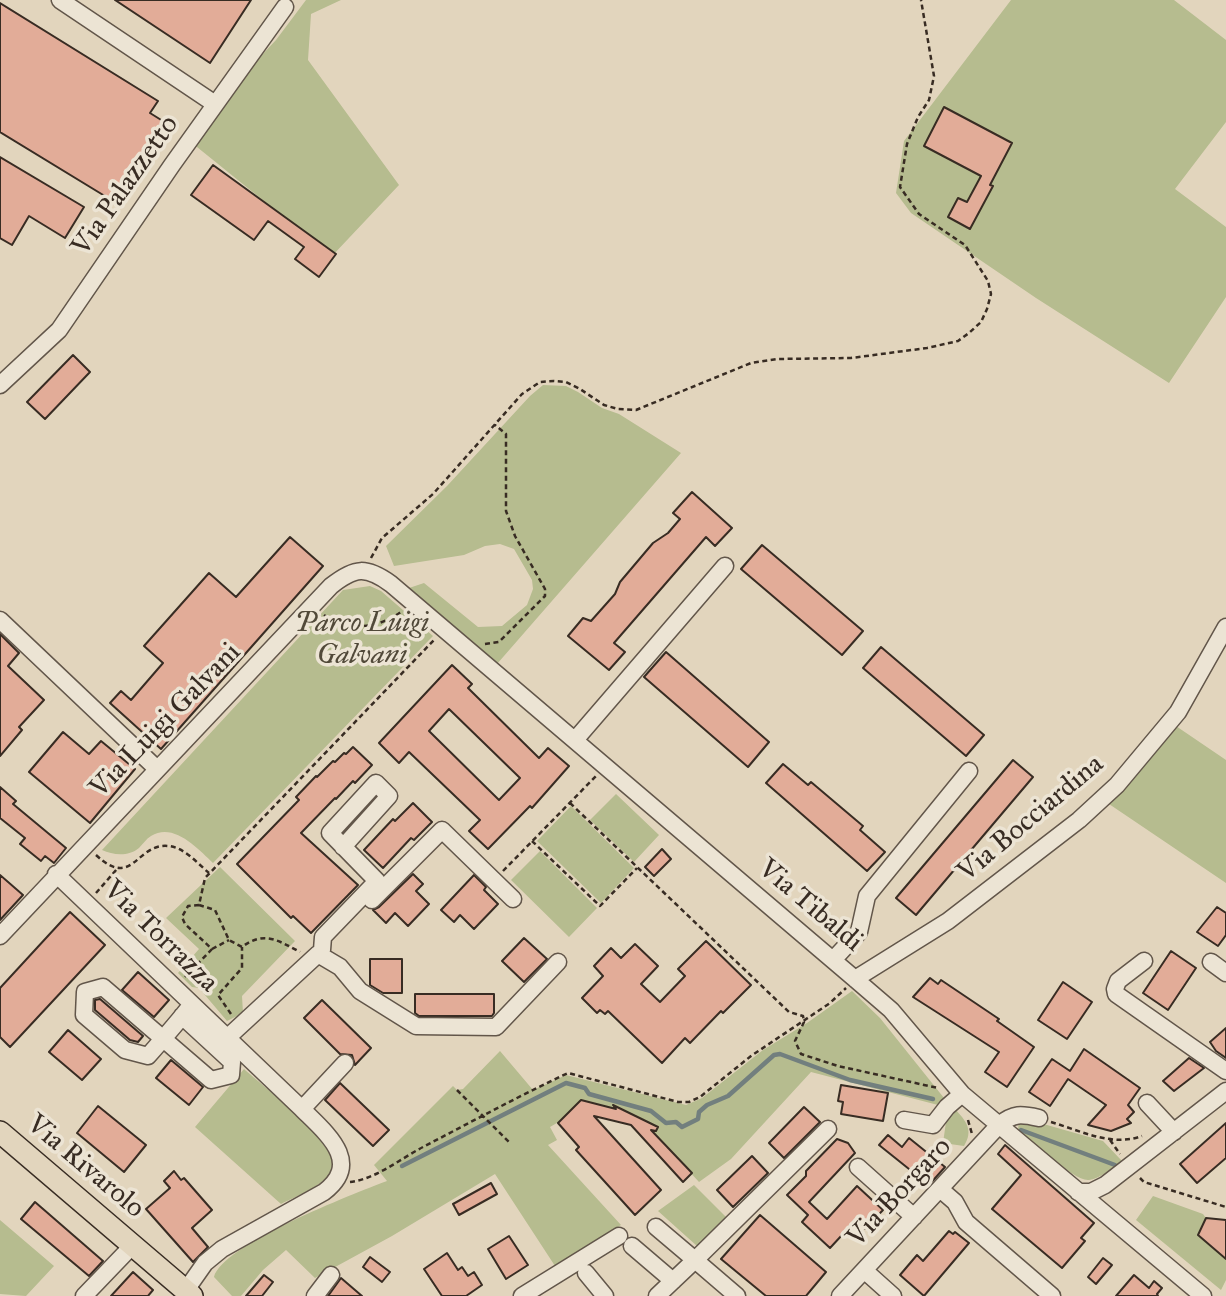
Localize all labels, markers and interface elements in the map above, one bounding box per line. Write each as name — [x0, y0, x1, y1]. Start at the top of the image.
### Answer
street label: Via Palazzetto — [65, 109, 187, 263]
park label: Parco Luigi Galvani — [295, 607, 429, 673]
street label: Via Luigi Galvani — [84, 636, 248, 806]
street label: Via Bocciardina — [951, 748, 1111, 890]
street label: Via Tibaldi — [751, 852, 869, 960]
street label: Via Torrazza — [96, 874, 224, 1000]
street label: Via Rivarolo — [19, 1108, 151, 1226]
street label: Via Borgaro — [841, 1131, 959, 1255]

